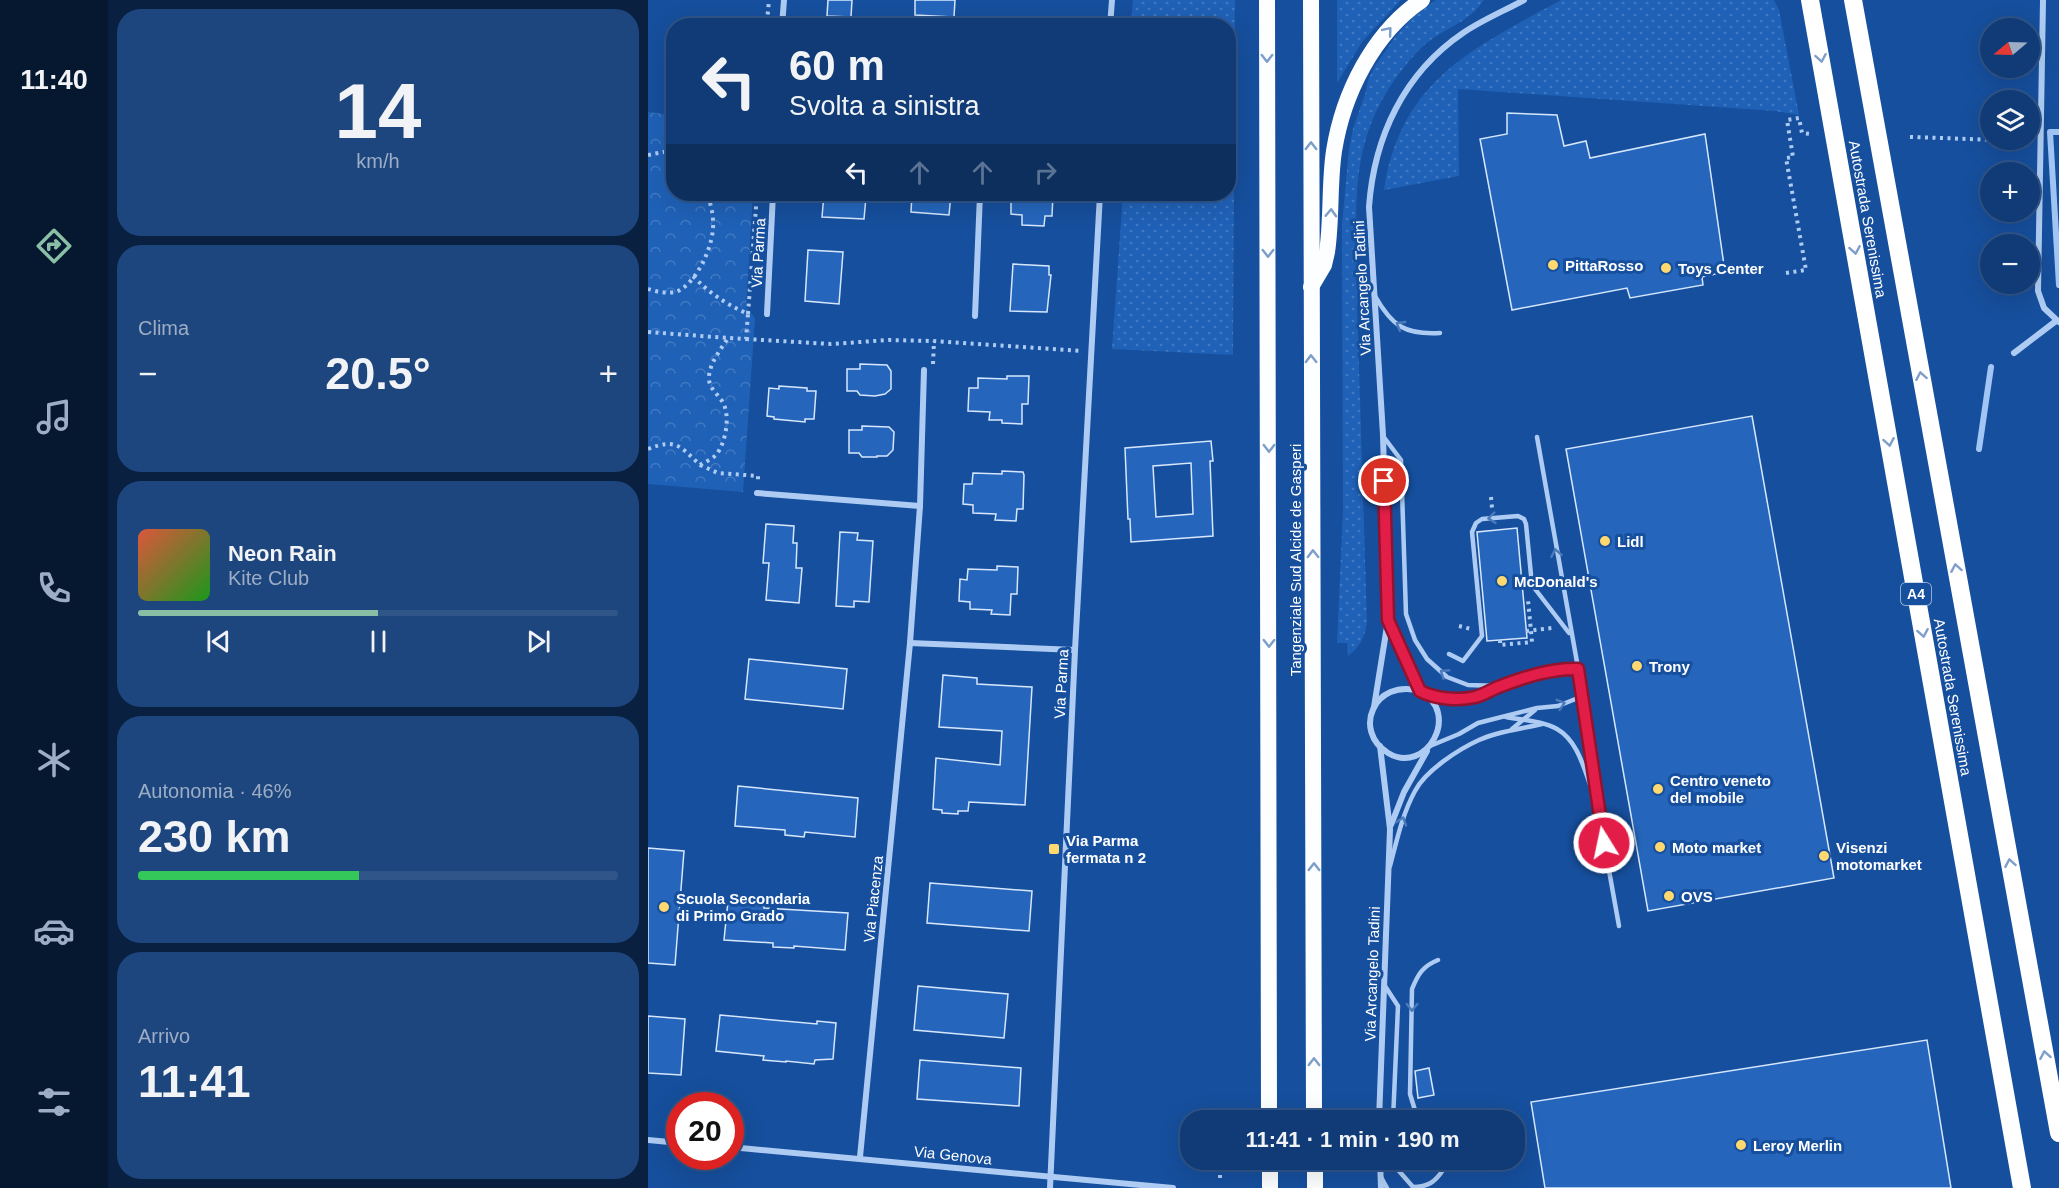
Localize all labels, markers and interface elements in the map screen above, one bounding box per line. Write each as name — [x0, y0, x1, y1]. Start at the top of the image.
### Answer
north arrow — [1980, 18, 2040, 78]
map controls — [1980, 18, 2040, 294]
one-way arrow — [1381, 27, 1392, 38]
icon: left — [690, 42, 768, 120]
text: 60 m — [789, 42, 885, 89]
one-way arrow — [1814, 53, 1826, 62]
one-way arrow — [1261, 54, 1273, 63]
text: 11:40 — [20, 65, 88, 95]
text: 14 — [335, 67, 421, 155]
button: layers — [1980, 90, 2040, 150]
text: Svolta a sinistra — [789, 91, 980, 121]
street label: Autostrada Serenissima — [1846, 139, 1890, 300]
one-way arrow — [1305, 141, 1317, 150]
text: km/h — [356, 150, 400, 172]
icon: left — [840, 156, 873, 189]
icon: ahead — [903, 156, 936, 189]
icon: ahead — [966, 156, 999, 189]
icon: right — [1029, 156, 1062, 189]
button: + — [1980, 162, 2040, 222]
one-way arrow — [1324, 209, 1337, 218]
street label: Via Parma — [748, 217, 768, 288]
street label: Via Arcangelo Tadini — [1350, 220, 1374, 356]
icon: directions — [33, 225, 75, 267]
button: − — [1980, 234, 2040, 294]
one-way arrow — [1848, 244, 1861, 254]
one-way arrow — [1262, 249, 1274, 258]
place label: PittaRosso — [1565, 257, 1643, 274]
marker: PittaRosso — [1546, 258, 1560, 272]
place label: Toys Center — [1678, 260, 1764, 277]
marker: Toys Center — [1659, 261, 1673, 275]
text: Clima — [138, 317, 189, 339]
one-way arrow — [1396, 320, 1406, 332]
text: 20.5° — [325, 348, 431, 399]
one-way arrow — [1305, 354, 1317, 363]
text: − — [138, 355, 157, 392]
text: + — [599, 355, 618, 392]
one-way arrow — [1915, 371, 1928, 381]
icon: music — [33, 396, 75, 438]
one-way arrow — [1882, 436, 1895, 446]
one-way arrow — [1263, 444, 1275, 453]
street label: Tangenziale Sud Alcide de Gasperi — [1287, 444, 1304, 676]
pin — [1358, 455, 1409, 506]
icon: arrive — [1367, 464, 1400, 497]
one-way arrow — [1487, 511, 1496, 524]
place label: Lidl — [1617, 533, 1644, 550]
marker: Lidl — [1598, 534, 1612, 548]
text: Neon Rain — [228, 541, 337, 566]
one-way arrow — [1307, 549, 1319, 558]
one-way arrow — [1551, 549, 1563, 558]
one-way arrow — [1950, 563, 1963, 573]
icon: phone — [33, 567, 75, 609]
text: Kite Club — [228, 567, 309, 589]
place label: McDonald's — [1514, 573, 1598, 590]
marker: McDonald's — [1495, 574, 1509, 588]
road number: A4 — [1901, 583, 1931, 605]
street label: Autostrada Serenissima — [1931, 617, 1975, 778]
icon: previous — [202, 625, 235, 658]
icon: pause — [362, 625, 395, 658]
icon: next — [522, 625, 555, 658]
one-way arrow — [1917, 629, 1929, 638]
one-way arrow — [1263, 639, 1275, 648]
street label: Via Parma — [1051, 648, 1071, 719]
place label: Trony — [1649, 658, 1690, 675]
marker: Trony — [1630, 659, 1644, 673]
one-way arrow — [1440, 669, 1451, 680]
one-way arrow — [1555, 699, 1566, 711]
icon: climate — [33, 739, 75, 781]
place label: Centro veneto del mobile — [1670, 772, 1771, 806]
text: Autonomia · 46% — [138, 780, 291, 802]
marker: Centro veneto del mobile — [1651, 782, 1665, 796]
text: 230 km — [138, 811, 291, 862]
position arrow — [1572, 811, 1636, 875]
one-way arrow — [1395, 816, 1408, 827]
place label: Via Parma fermata n 2 — [1066, 832, 1146, 866]
place label: Moto market — [1672, 839, 1761, 856]
place label: Visenzi motomarket — [1836, 839, 1922, 873]
marker: Moto market — [1653, 840, 1667, 854]
marker: Via Parma fermata n 2 — [1047, 842, 1061, 856]
marker: Visenzi motomarket — [1817, 849, 1831, 863]
street label: Via Piacenza — [860, 854, 886, 943]
one-way arrow — [2004, 858, 2017, 868]
one-way arrow — [1308, 863, 1320, 872]
place label: OVS — [1681, 888, 1713, 905]
marker: OVS — [1662, 889, 1676, 903]
place label: Scuola Secondaria di Primo Grado — [676, 890, 811, 924]
marker: Scuola Secondaria di Primo Grado — [657, 900, 671, 914]
street label: Via Arcangelo Tadini — [1361, 906, 1383, 1042]
icon: car — [33, 910, 75, 952]
one-way arrow — [1405, 1002, 1418, 1011]
text: Arrivo — [138, 1025, 190, 1047]
one-way arrow — [2039, 1050, 2052, 1060]
text: 11:41 — [138, 1056, 251, 1107]
one-way arrow — [1308, 1058, 1320, 1067]
icon: filters — [33, 1081, 75, 1123]
speed limit sign: 20 — [666, 1092, 744, 1170]
text: 11:41 · 1 min · 190 m — [1246, 1127, 1460, 1152]
place label: Leroy Merlin — [1753, 1137, 1842, 1154]
marker: Leroy Merlin — [1734, 1138, 1748, 1152]
street label: Via Genova — [913, 1142, 993, 1168]

